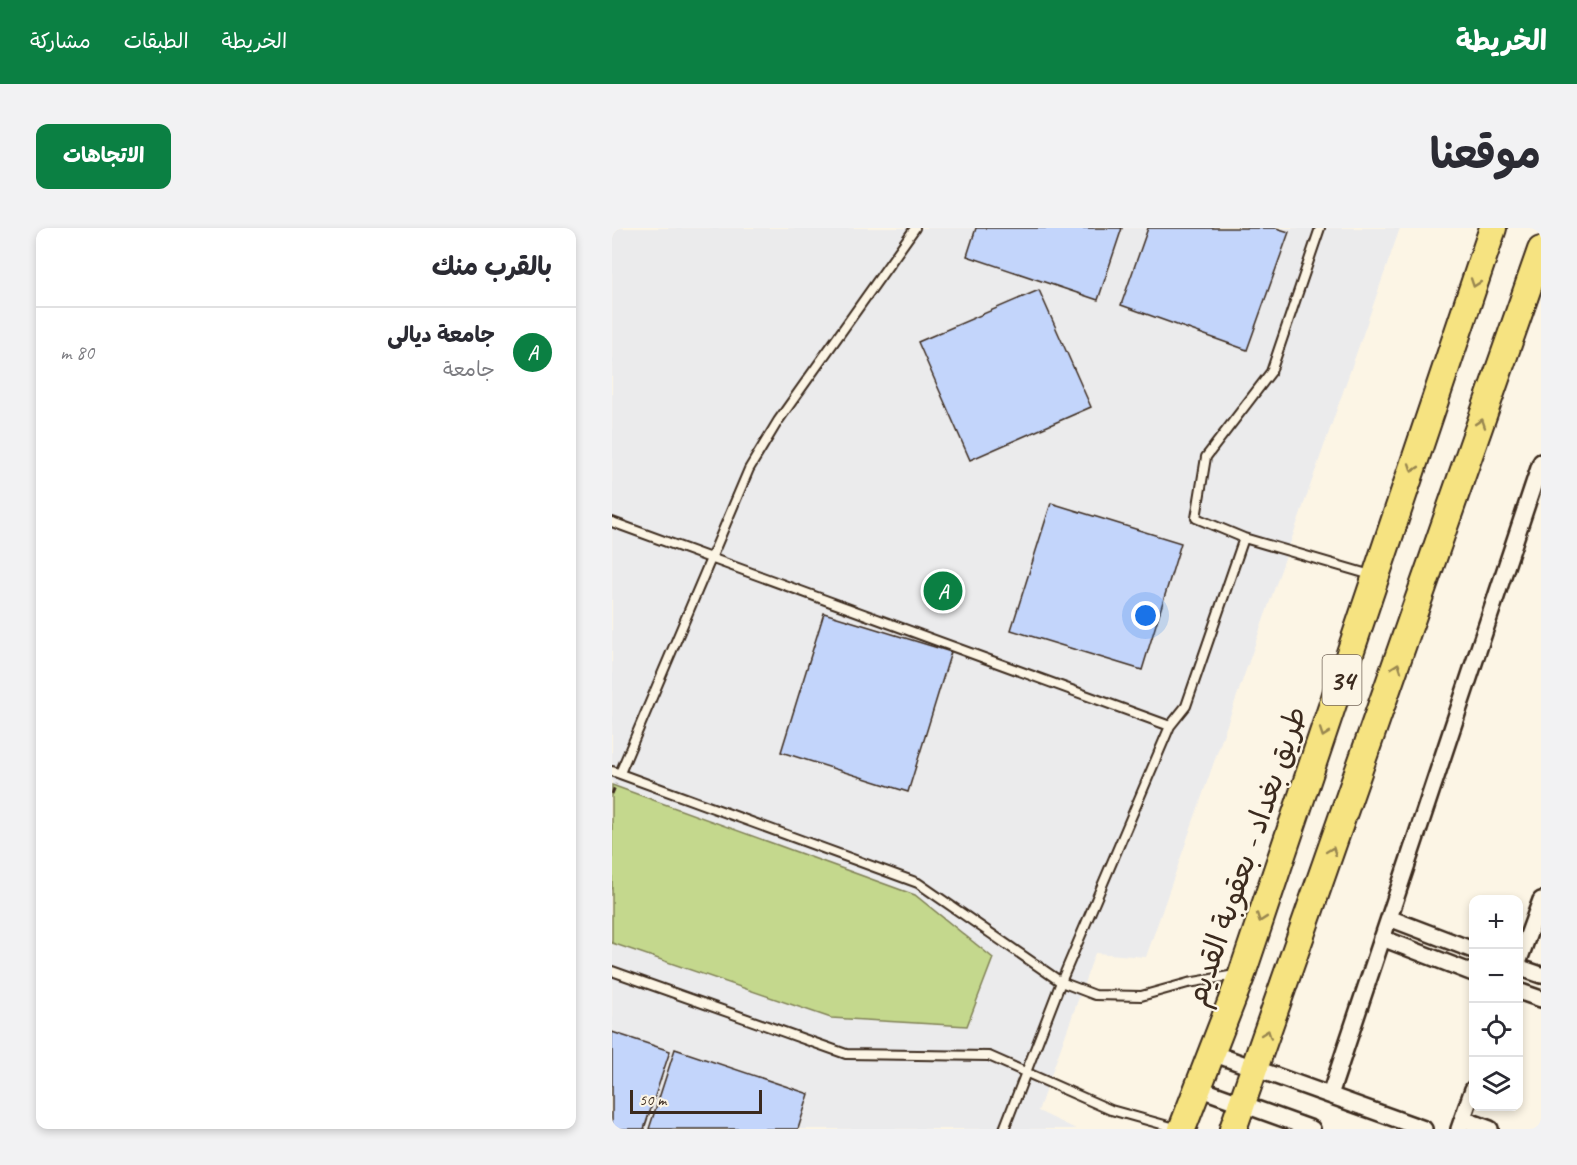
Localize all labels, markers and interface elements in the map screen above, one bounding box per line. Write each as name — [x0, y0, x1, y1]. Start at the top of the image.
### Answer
text: الخريطة — [1456, 23, 1547, 58]
text: مشاركة — [30, 28, 91, 54]
text: الطبقات — [124, 28, 189, 54]
text: الخريطة — [222, 28, 287, 54]
button: الاتجاهات — [36, 124, 171, 189]
text: موقعنا — [1430, 128, 1541, 181]
text: بالقرب منك — [432, 250, 552, 283]
one-way arrow — [1469, 278, 1482, 288]
text: جامعة ديالى — [387, 321, 495, 349]
text: 80 m — [60, 340, 94, 365]
text: A — [527, 340, 538, 365]
text: جامعة — [443, 357, 495, 382]
one-way arrow — [1474, 418, 1487, 429]
one-way arrow — [1407, 462, 1420, 473]
pin: A — [924, 568, 962, 614]
your location — [1131, 601, 1160, 630]
road number: 34 — [1322, 655, 1362, 705]
one-way arrow — [1389, 662, 1402, 673]
street label: طريق بغداد - بعقوبة القديم — [1177, 701, 1319, 1012]
one-way arrow — [1319, 727, 1332, 738]
one-way arrow — [1324, 846, 1337, 856]
map controls — [1469, 895, 1523, 1111]
button: + — [1469, 895, 1523, 949]
one-way arrow — [1256, 912, 1269, 923]
button: − — [1469, 949, 1523, 1003]
button: locate — [1469, 1003, 1523, 1057]
one-way arrow — [1259, 1029, 1272, 1040]
button: layers — [1469, 1057, 1523, 1111]
scale bar — [630, 1087, 762, 1114]
text: 50 m — [639, 1090, 666, 1110]

